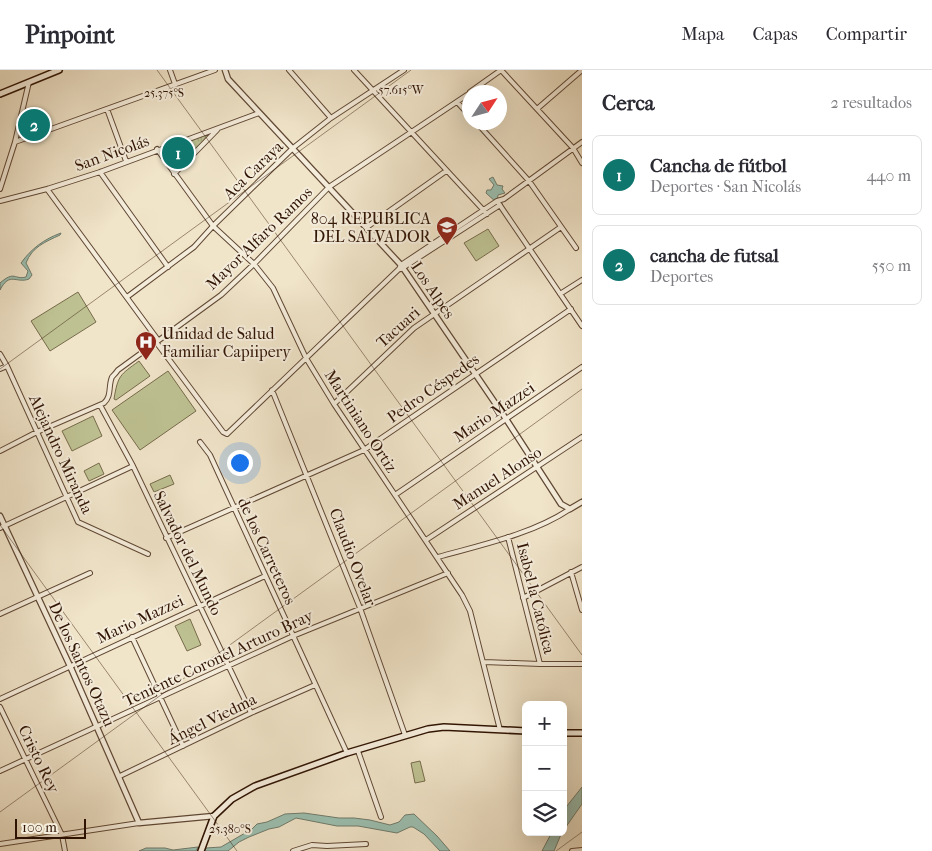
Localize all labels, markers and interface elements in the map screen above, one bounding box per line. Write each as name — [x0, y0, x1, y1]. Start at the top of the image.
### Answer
text: Pinpoint — [25, 21, 115, 49]
text: Mapa — [682, 24, 724, 45]
text: Capas — [752, 24, 798, 45]
text: Compartir — [826, 24, 907, 45]
text: 57.615°W — [378, 83, 425, 97]
north arrow — [462, 85, 507, 130]
text: 25.375°S — [144, 86, 184, 100]
text: Cerca — [602, 91, 654, 115]
text: 2 resultados — [831, 93, 912, 112]
pin: 2 — [18, 106, 50, 144]
street label: San Nicolás — [72, 131, 152, 175]
pin: 1 — [162, 134, 194, 172]
street label: Aca Caraya — [218, 136, 287, 204]
text: Cancha de fútbol — [650, 155, 787, 177]
text: 1 — [616, 166, 622, 185]
text: 440 m — [866, 166, 911, 185]
text: Deportes · San Nicolás — [650, 177, 801, 196]
street label: Mayor Alfaro Ramos — [202, 182, 316, 294]
place label: 804 REPUBLICA DEL SALVADOR — [311, 209, 432, 246]
school or university icon: 804 REPUBLICA DEL SALVADOR — [435, 215, 459, 246]
text: cancha de futsal — [650, 245, 779, 267]
text: 2 — [615, 256, 623, 275]
text: 550 m — [872, 256, 911, 275]
street label: Los Alpes — [407, 258, 459, 322]
text: Deportes — [650, 267, 713, 286]
street label: Tacuari — [372, 302, 424, 351]
place label: Unidad de Salud Familiar Capiipery — [162, 324, 291, 361]
hospital icon: Unidad de Salud Familiar Capiipery — [134, 330, 158, 361]
street label: Pedro Céspedes — [383, 349, 483, 427]
street label: Martiniano Ortiz — [321, 366, 401, 476]
street label: Mario Mazzei — [450, 378, 538, 446]
street label: Alejandro Miranda — [25, 391, 97, 517]
street label: Manuel Alonso — [449, 442, 545, 514]
your location — [227, 450, 253, 476]
street label: Salvador del Mundo — [150, 488, 226, 618]
street label: de los Carreteros — [234, 495, 300, 608]
street label: Claudio Ovelar — [326, 505, 380, 609]
street label: Isabel la Católica — [513, 540, 559, 656]
street label: Mario Mazzei — [93, 590, 187, 647]
street label: De los Santos Otazu — [45, 599, 119, 729]
street label: Teniente Coronel Arturo Bray — [120, 605, 316, 710]
street label: Ángel Viedma — [163, 688, 260, 749]
map controls — [522, 701, 567, 836]
button: + — [522, 701, 567, 746]
street label: Cristo Rey — [14, 722, 64, 796]
button: − — [522, 746, 567, 791]
button: layers — [522, 791, 567, 836]
scale bar — [15, 816, 86, 839]
text: 100 m — [22, 819, 57, 836]
text: 25.380°S — [209, 822, 251, 836]

